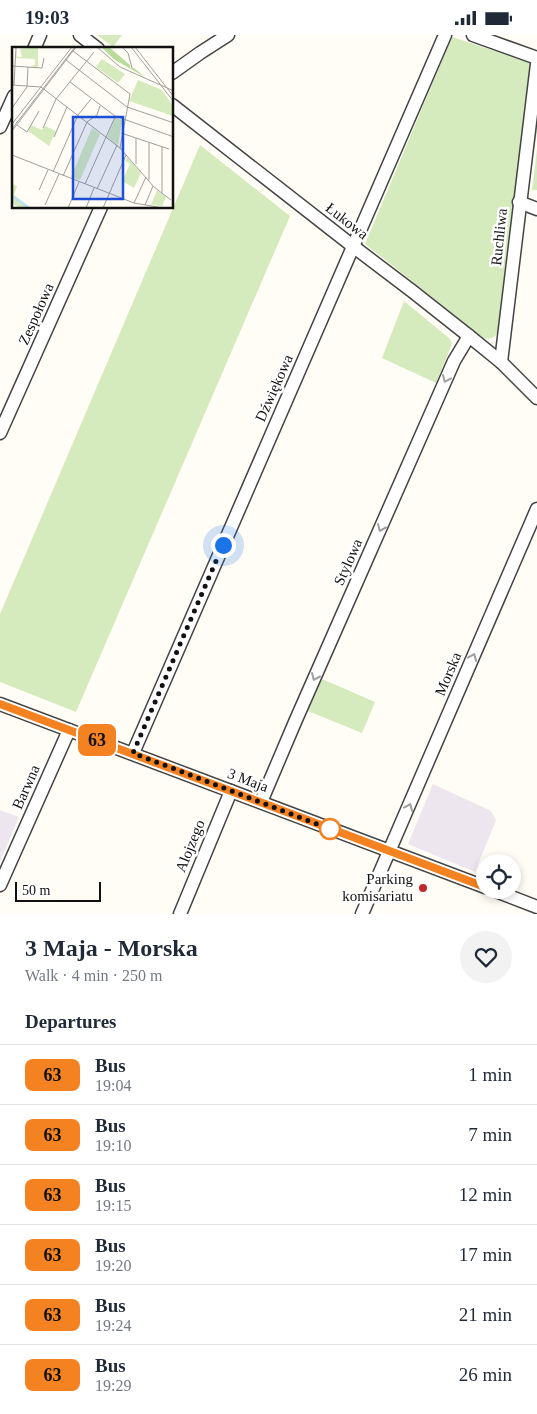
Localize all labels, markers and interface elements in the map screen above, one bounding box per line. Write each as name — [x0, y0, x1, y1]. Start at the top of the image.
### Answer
text: 19:03 — [25, 7, 69, 28]
inset map — [12, 47, 174, 209]
street label: Łukowa — [323, 200, 372, 243]
street label: Ruchliwa — [488, 207, 510, 266]
street label: Zespołowa — [15, 280, 57, 347]
street label: Dźwiękowa — [252, 352, 296, 424]
one-way arrow — [441, 374, 452, 383]
one-way arrow — [376, 523, 387, 532]
your location — [211, 533, 236, 558]
street label: Stylowa — [331, 536, 365, 588]
street label: Morska — [432, 649, 464, 698]
one-way arrow — [467, 653, 478, 662]
one-way arrow — [311, 672, 322, 681]
line badge: 63 — [74, 724, 120, 756]
text: 63 — [88, 730, 106, 750]
street label: Barwna — [9, 762, 43, 812]
street label: 3 Maja — [225, 765, 271, 795]
one-way arrow — [403, 803, 414, 812]
street label: Alojzego — [172, 818, 208, 874]
unlabelled marker — [319, 818, 341, 840]
map controls — [476, 854, 521, 899]
button: locate — [476, 854, 521, 899]
place label: Parking komisariatu — [342, 871, 413, 904]
scale bar — [15, 879, 101, 902]
marker: Parking komisariatu — [417, 882, 429, 894]
text: 50 m — [22, 883, 50, 898]
button: heart — [460, 931, 512, 983]
text: 3 Maja - Morska — [25, 935, 198, 961]
text: Walk · 4 min · 250 m — [25, 967, 162, 984]
text: Departures — [25, 1011, 116, 1032]
text: Bus — [95, 1055, 126, 1076]
text: 1 min — [468, 1064, 512, 1085]
text: 63 — [44, 1065, 62, 1085]
text: 19:04 — [95, 1077, 131, 1094]
text: Bus — [95, 1115, 126, 1136]
text: 7 min — [468, 1124, 512, 1145]
text: 63 — [44, 1125, 62, 1145]
text: 19:10 — [95, 1137, 131, 1154]
text: Bus — [95, 1175, 126, 1196]
text: 12 min — [459, 1184, 512, 1205]
text: 63 — [44, 1185, 62, 1205]
text: 19:15 — [95, 1197, 131, 1214]
text: Bus — [95, 1235, 126, 1256]
text: 17 min — [459, 1244, 512, 1265]
text: 63 — [44, 1245, 62, 1265]
text: 19:20 — [95, 1257, 131, 1274]
text: Bus — [95, 1295, 126, 1316]
text: 21 min — [459, 1304, 512, 1325]
text: 63 — [44, 1305, 62, 1325]
text: 19:24 — [95, 1317, 131, 1334]
text: Bus — [95, 1355, 126, 1376]
text: 26 min — [459, 1364, 512, 1385]
text: 63 — [44, 1365, 62, 1385]
text: 19:29 — [95, 1377, 131, 1394]

